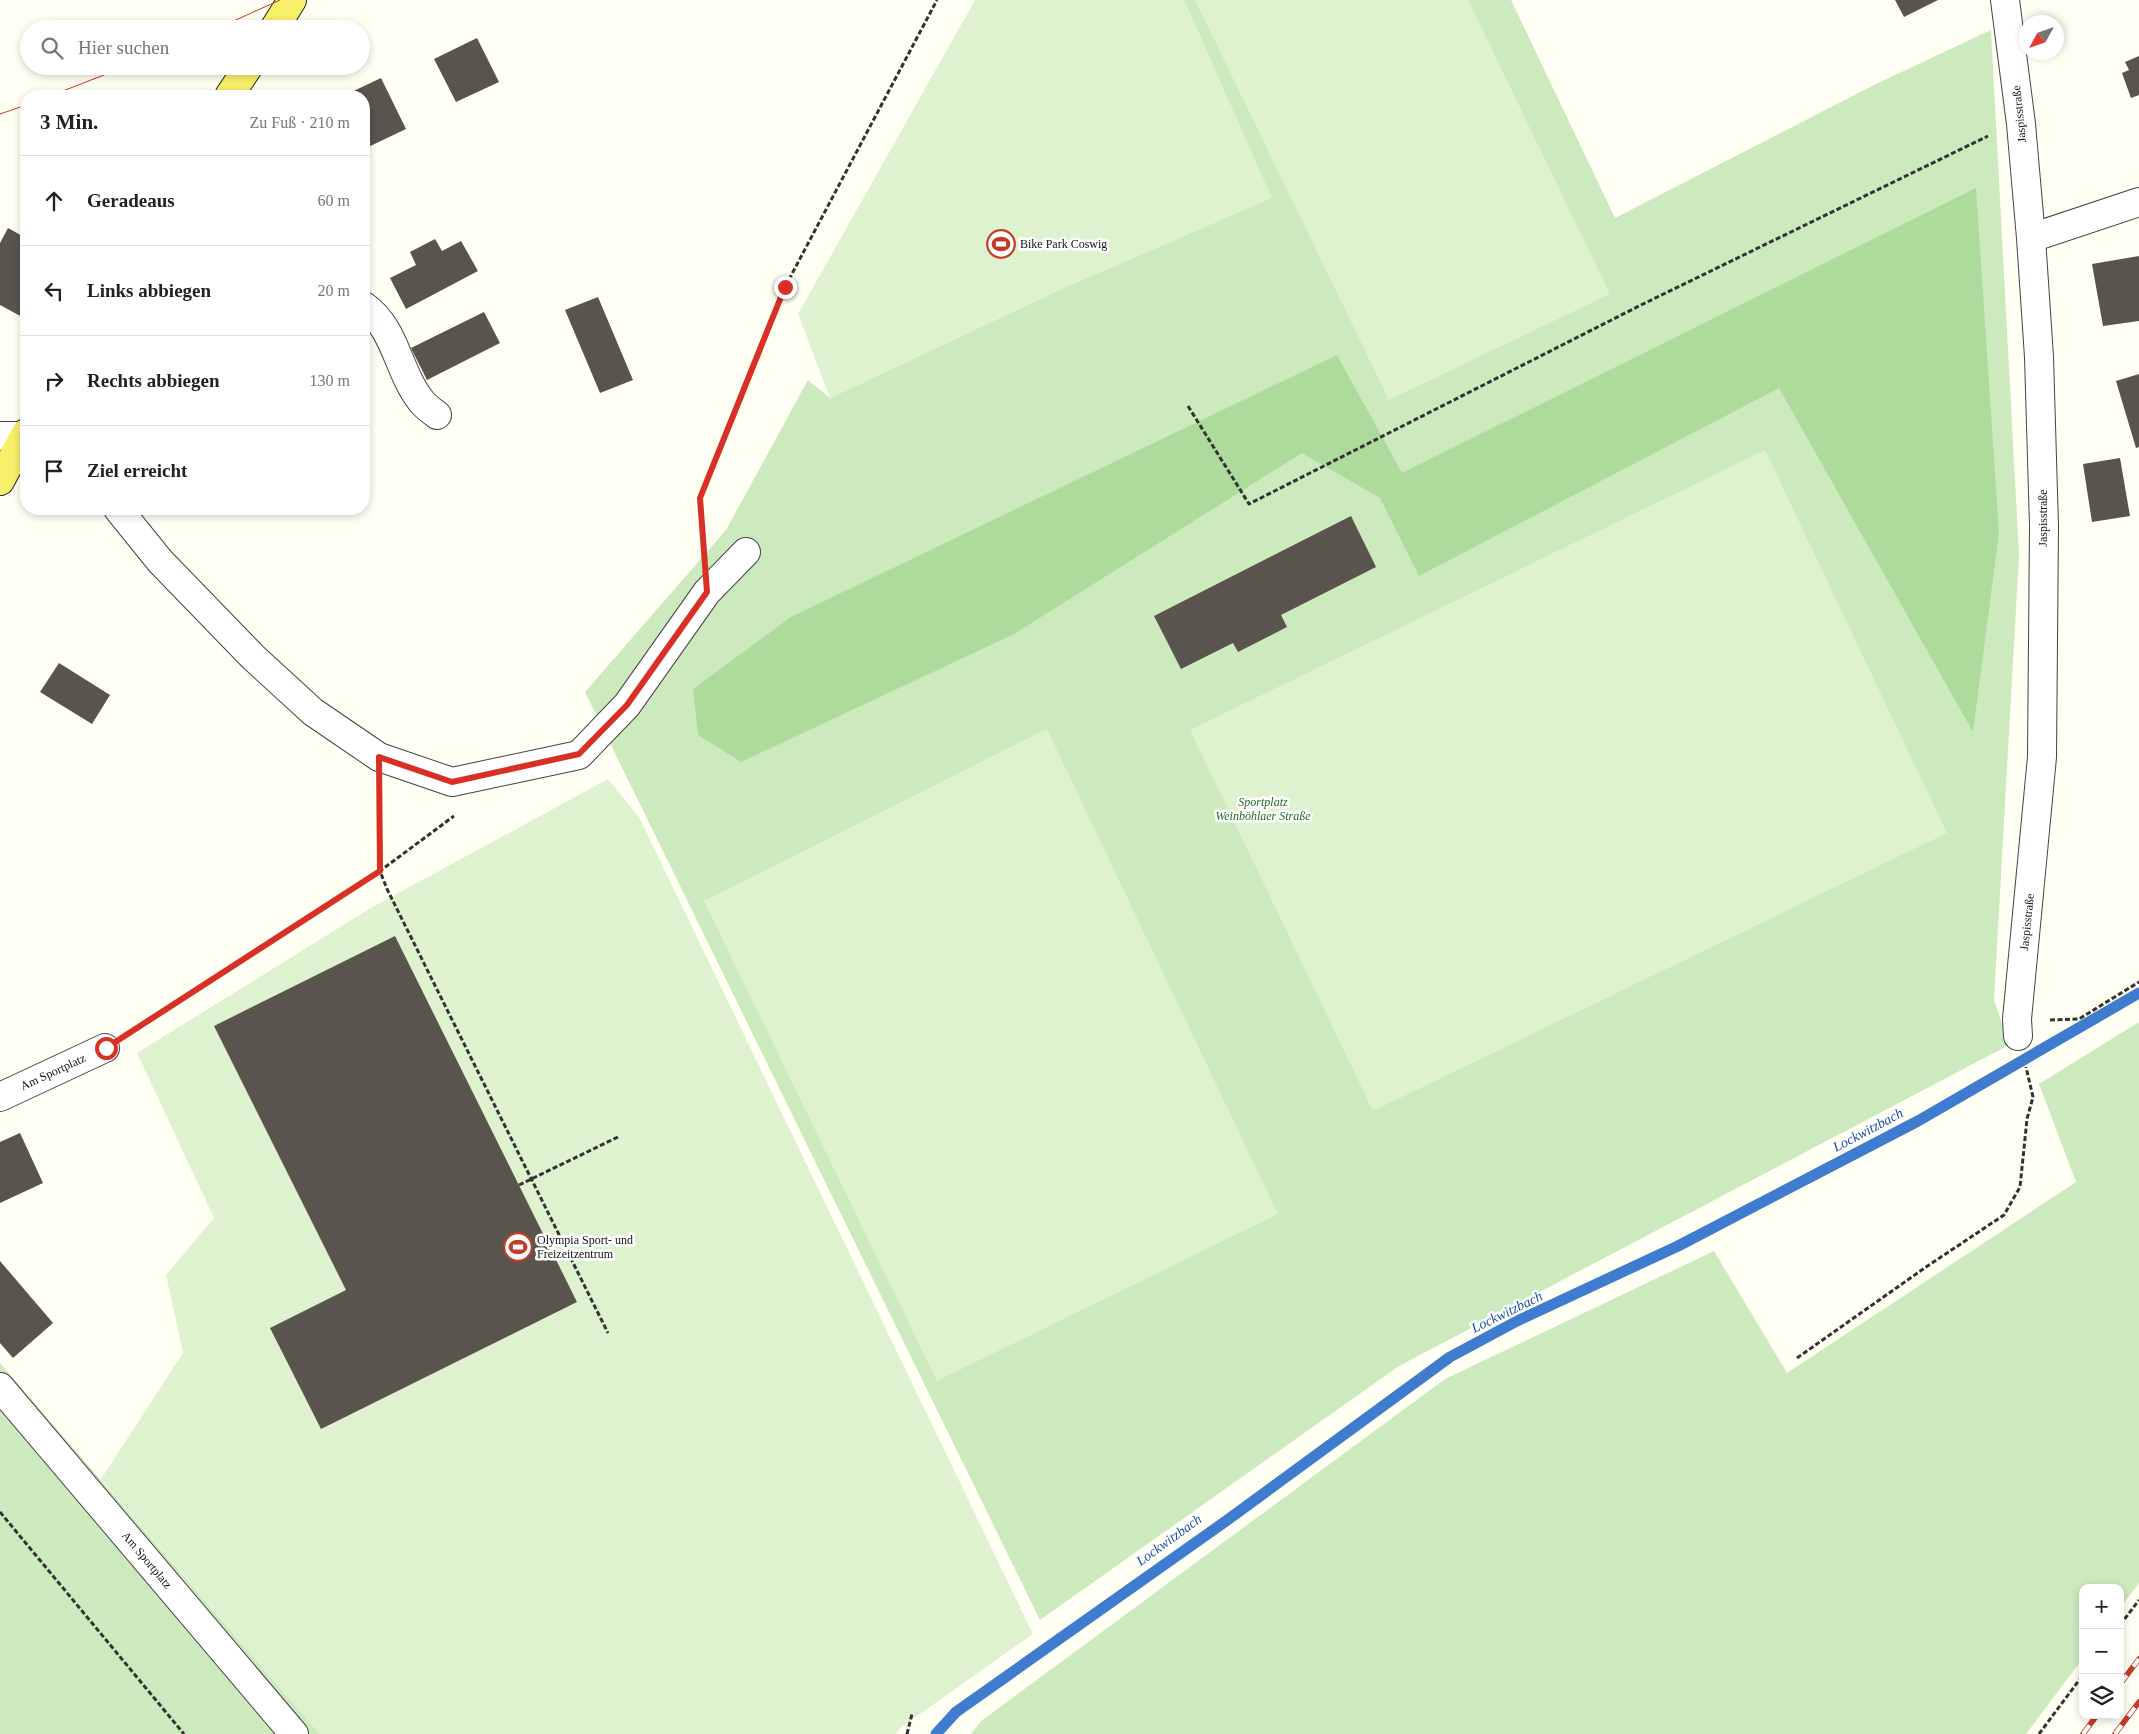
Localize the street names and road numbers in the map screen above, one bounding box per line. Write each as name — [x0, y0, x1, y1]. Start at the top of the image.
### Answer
street label: Jaspisstraße — [2009, 85, 2029, 143]
street label: Jaspisstraße — [2036, 489, 2050, 547]
street label: Jaspisstraße — [2017, 893, 2037, 951]
street label: Am Sportplatz — [18, 1051, 88, 1093]
street label: Am Sportplatz — [119, 1529, 175, 1591]

